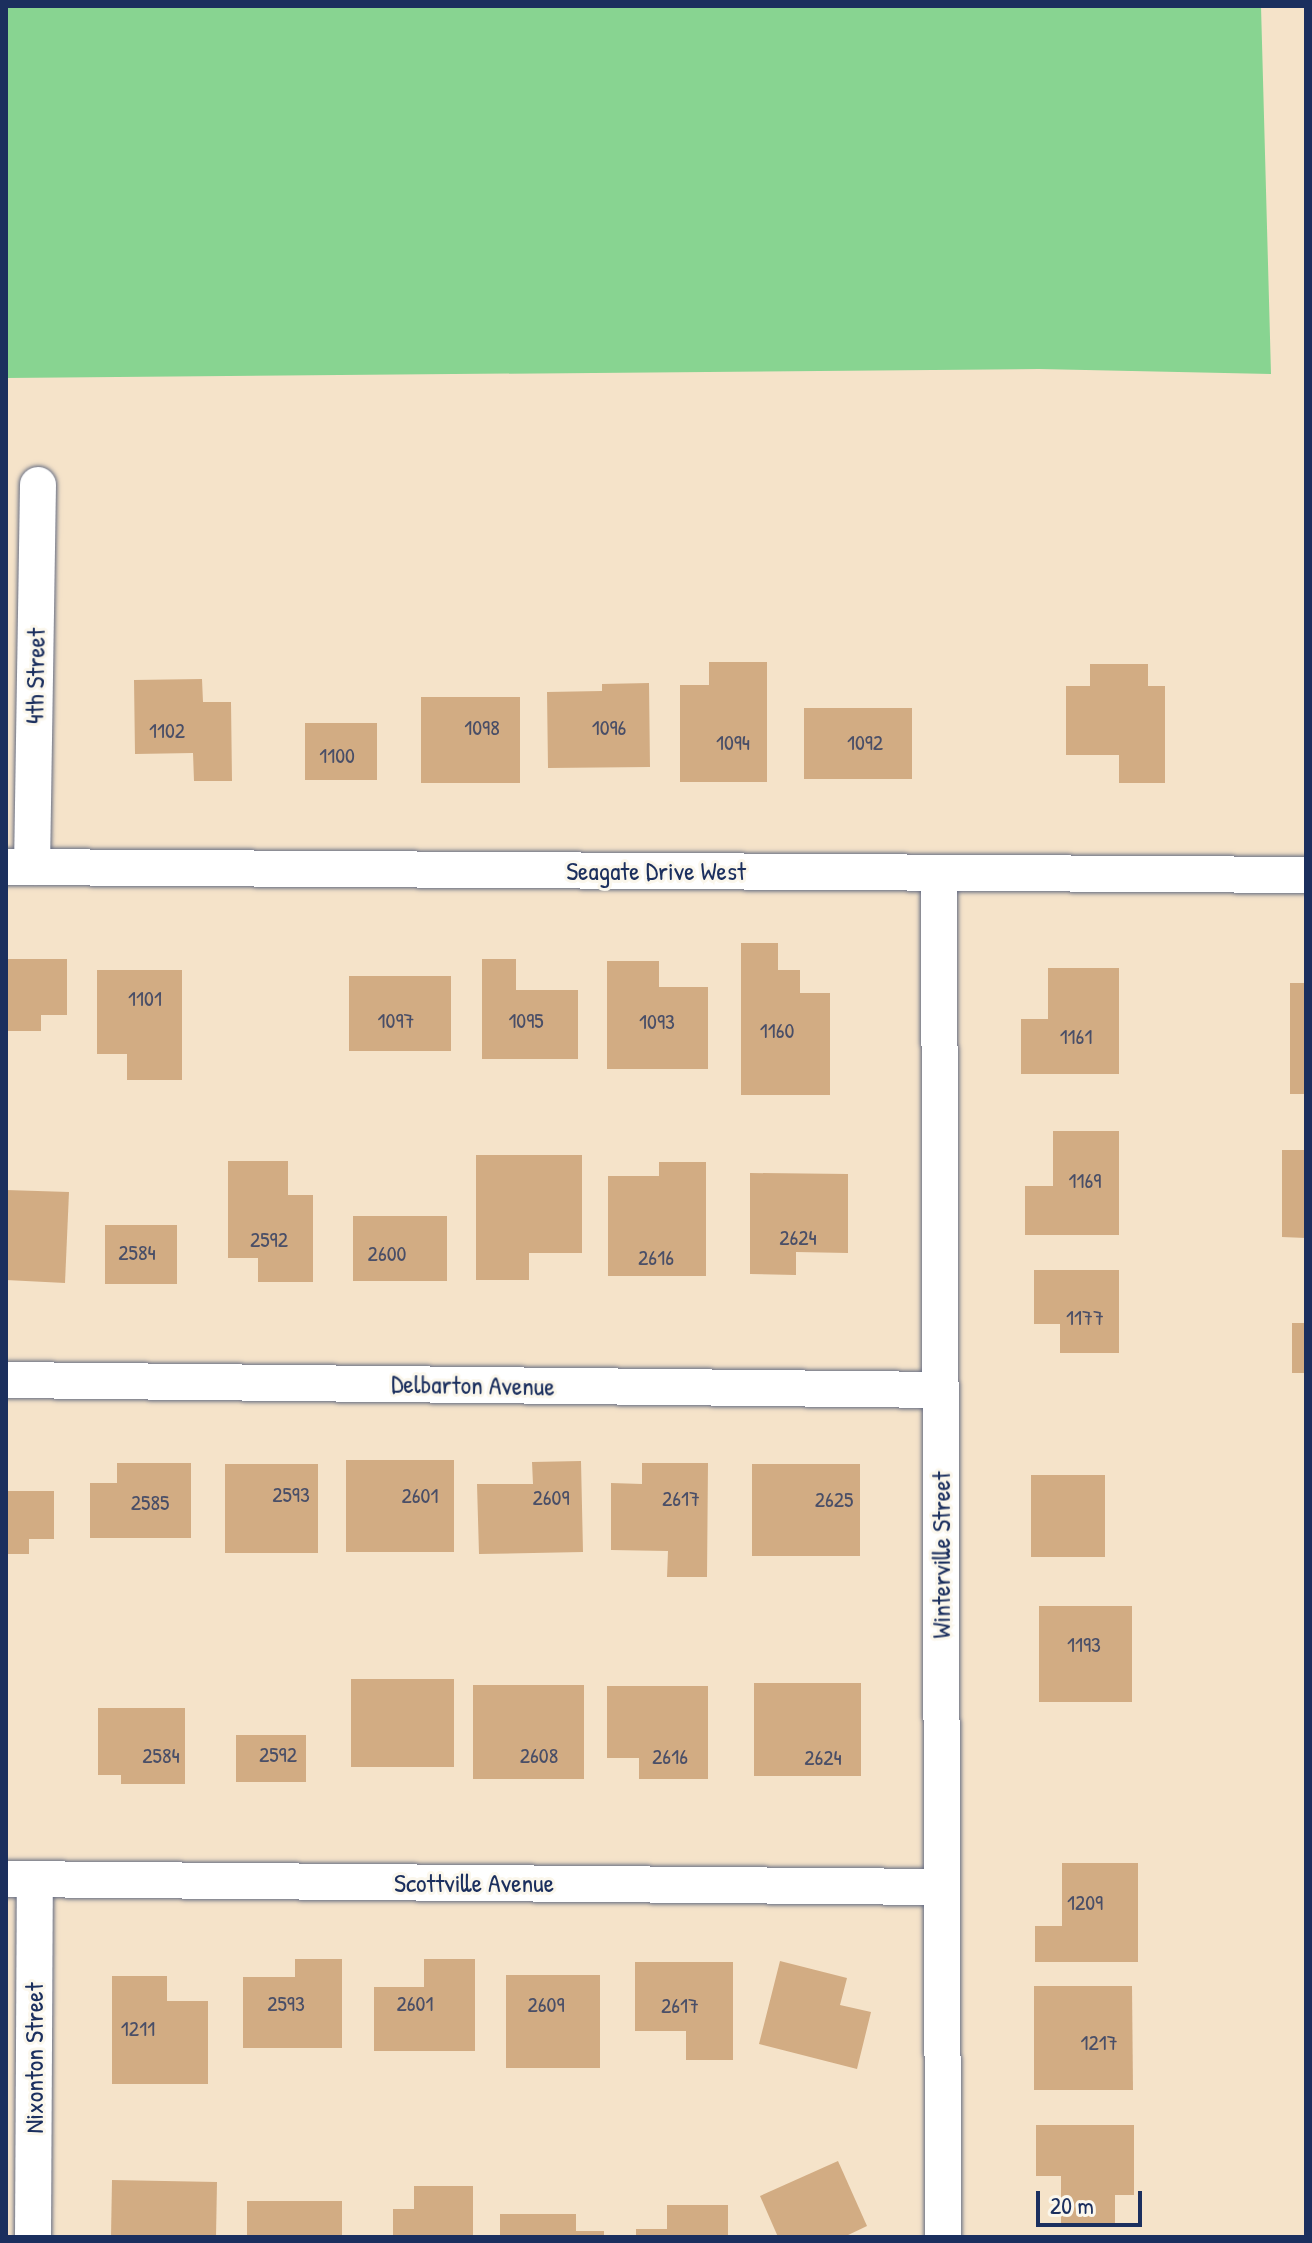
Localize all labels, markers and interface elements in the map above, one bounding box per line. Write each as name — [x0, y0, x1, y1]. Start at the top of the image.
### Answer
street label: 4th Street — [19, 628, 51, 724]
house number: 1098 — [464, 715, 500, 741]
house number: 1096 — [592, 715, 626, 741]
house number: 1102 — [149, 718, 185, 744]
house number: 1094 — [716, 730, 750, 756]
house number: 1092 — [847, 730, 883, 756]
house number: 1100 — [319, 743, 355, 769]
street label: Seagate Drive West — [566, 855, 746, 887]
house number: 1101 — [128, 986, 162, 1012]
house number: 1097 — [378, 1008, 414, 1034]
house number: 1095 — [508, 1008, 544, 1034]
house number: 1093 — [639, 1009, 675, 1035]
house number: 1160 — [760, 1018, 794, 1044]
house number: 1161 — [1060, 1024, 1092, 1050]
house number: 1169 — [1069, 1168, 1101, 1194]
house number: 2624 — [779, 1225, 817, 1251]
house number: 2592 — [250, 1227, 288, 1253]
house number: 2584 — [118, 1240, 156, 1266]
house number: 2600 — [368, 1241, 406, 1267]
house number: 2616 — [638, 1245, 674, 1271]
house number: 1177 — [1066, 1305, 1104, 1331]
street label: Delbarton Avenue — [391, 1368, 555, 1402]
street label: Winterville Street — [925, 1471, 957, 1639]
house number: 2593 — [272, 1482, 310, 1508]
house number: 2601 — [402, 1483, 438, 1509]
house number: 2609 — [532, 1485, 570, 1511]
house number: 2617 — [662, 1486, 700, 1512]
house number: 2625 — [815, 1487, 853, 1513]
house number: 2585 — [131, 1490, 169, 1516]
house number: 1193 — [1067, 1632, 1101, 1658]
house number: 2592 — [259, 1742, 297, 1768]
house number: 2584 — [142, 1743, 180, 1769]
house number: 2608 — [520, 1743, 558, 1769]
house number: 2616 — [652, 1744, 688, 1770]
house number: 2624 — [804, 1745, 842, 1771]
street label: Scottville Avenue — [394, 1867, 554, 1899]
house number: 1209 — [1067, 1890, 1103, 1916]
street label: Nixonton Street — [18, 1982, 50, 2134]
house number: 2593 — [267, 1991, 305, 2017]
house number: 2601 — [397, 1991, 433, 2017]
house number: 2609 — [527, 1992, 565, 2018]
house number: 2617 — [661, 1993, 699, 2019]
house number: 1211 — [121, 2016, 155, 2042]
house number: 1217 — [1080, 2030, 1118, 2056]
scale bar — [1040, 2175, 1146, 2225]
text: 20 m — [1050, 2189, 1094, 2221]

